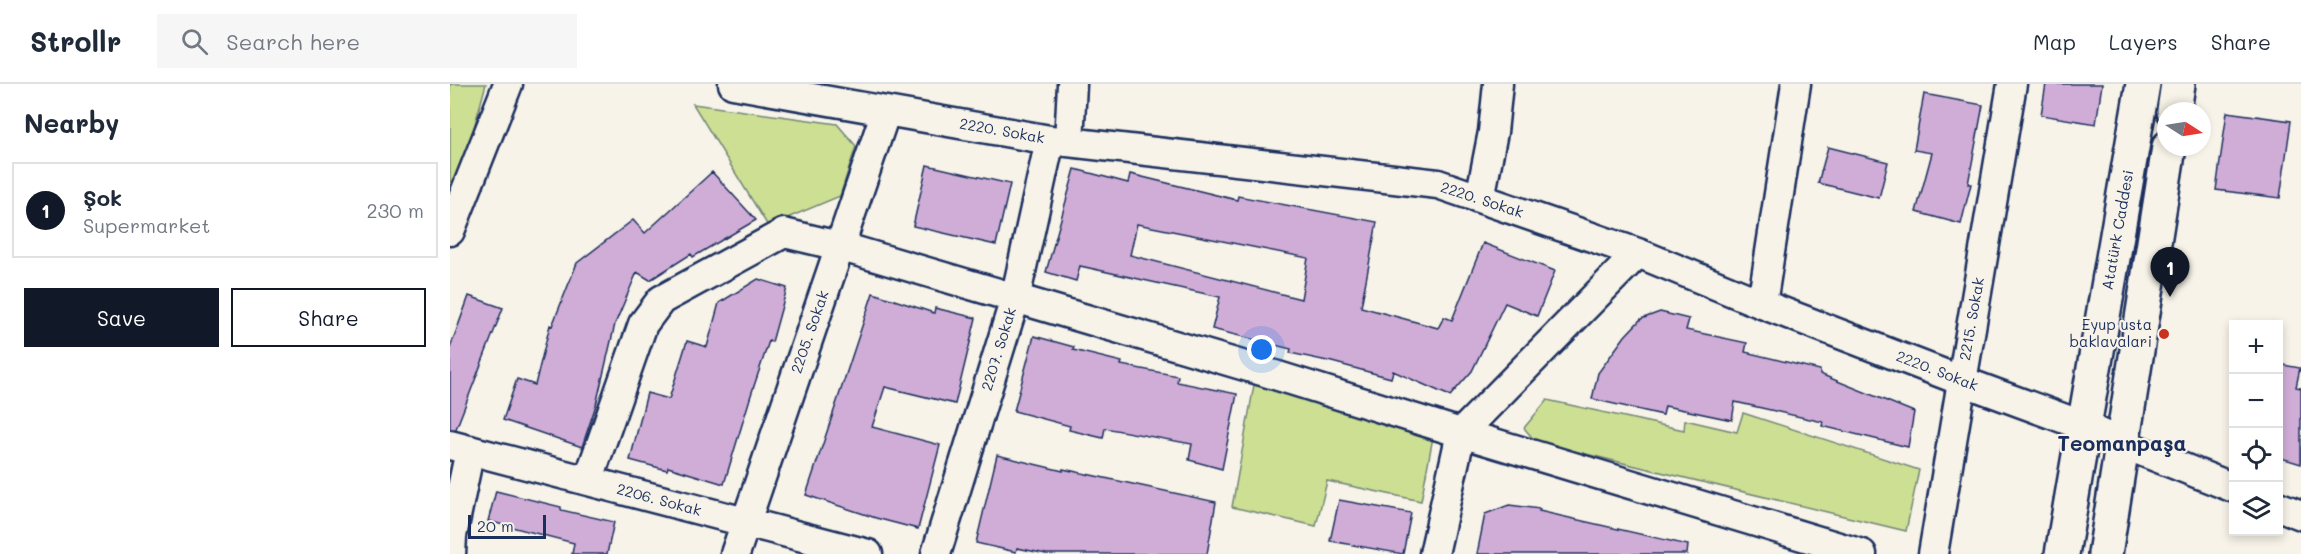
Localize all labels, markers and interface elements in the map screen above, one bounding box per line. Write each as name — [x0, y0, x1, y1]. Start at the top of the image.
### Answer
search box — [157, 14, 577, 68]
text: Strollr — [30, 23, 121, 59]
icon: search — [178, 25, 211, 58]
text: Search here — [226, 27, 360, 56]
text: Map — [2033, 28, 2076, 55]
text: Layers — [2109, 28, 2178, 55]
text: Share — [2211, 28, 2271, 55]
north arrow — [2157, 102, 2211, 156]
text: Nearby — [24, 106, 119, 140]
street label: 2220. Sokak — [958, 113, 1046, 147]
street label: Atatürk Caddesi — [2097, 168, 2137, 291]
street label: 2220. Sokak — [1438, 176, 1526, 222]
text: Şok — [83, 183, 122, 212]
text: 1 — [41, 197, 50, 223]
text: 230 m — [366, 197, 424, 223]
text: Supermarket — [83, 212, 210, 238]
pin: 1 — [2150, 248, 2190, 297]
street label: 2215. Sokak — [1954, 276, 1988, 362]
street label: 2205. Sokak — [786, 287, 833, 376]
button: Save — [24, 288, 219, 347]
button: Share — [231, 288, 426, 347]
street label: 2207. Sokak — [976, 305, 1020, 393]
place label: Eyup usta baklavalari — [2070, 314, 2152, 351]
map controls — [2229, 320, 2283, 536]
button: + — [2229, 320, 2283, 374]
marker: Eyup usta baklavalari — [2157, 327, 2171, 341]
your location — [1247, 335, 1276, 364]
street label: 2220. Sokak — [1894, 345, 1981, 395]
button: − — [2229, 374, 2283, 428]
button: locate — [2229, 428, 2283, 482]
district label: Teomanpaşa — [2058, 429, 2187, 457]
street label: 2206. Sokak — [615, 478, 704, 520]
button: layers — [2229, 482, 2283, 536]
scale bar — [468, 512, 546, 540]
text: 20 m — [477, 515, 514, 536]

